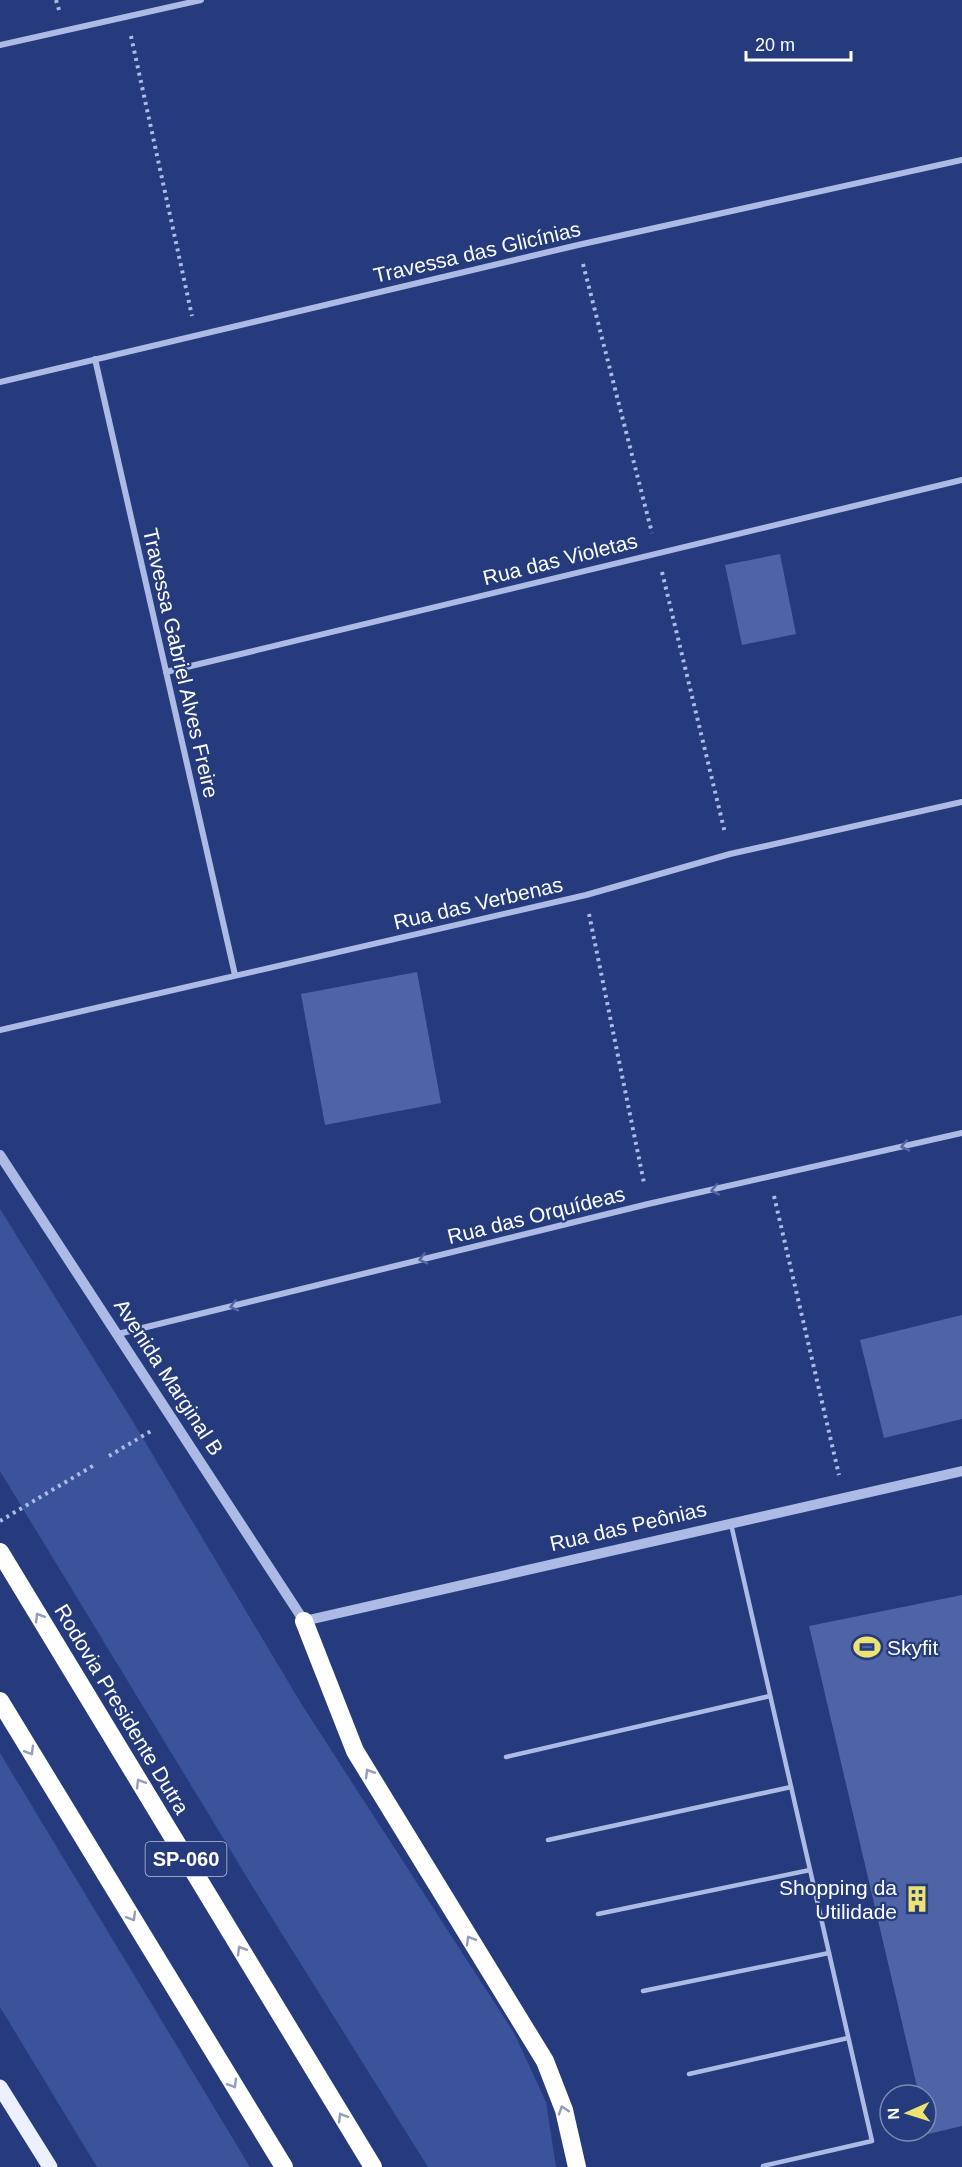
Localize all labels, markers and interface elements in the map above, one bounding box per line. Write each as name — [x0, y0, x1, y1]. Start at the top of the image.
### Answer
scale bar — [746, 24, 851, 62]
text: 20 m — [755, 35, 795, 55]
street label: Travessa das Glicínias — [371, 217, 583, 287]
street label: Travessa Gabriel Alves Freire — [139, 526, 223, 800]
street label: Rua das Violetas — [480, 529, 640, 589]
street label: Rua das Verbenas — [391, 872, 565, 934]
one-way arrow — [900, 1139, 910, 1152]
street label: Rua das Orquídeas — [445, 1182, 627, 1248]
one-way arrow — [710, 1183, 720, 1196]
one-way arrow — [418, 1252, 428, 1265]
street label: Avenida Marginal B — [110, 1295, 228, 1459]
one-way arrow — [229, 1298, 239, 1311]
street label: Rua das Peônias — [547, 1497, 709, 1555]
street label: Rodovia Presidente Dutra — [50, 1600, 194, 1818]
one-way arrow — [35, 1613, 47, 1623]
sports icon: Skyfit — [852, 1632, 882, 1662]
place label: Skyfit — [887, 1636, 939, 1659]
one-way arrow — [23, 1745, 35, 1755]
one-way arrow — [364, 1769, 376, 1779]
one-way arrow — [136, 1779, 148, 1789]
road number: SP-060 — [146, 1842, 226, 1876]
place label: Shopping da Utilidade — [779, 1876, 897, 1923]
building icon: Shopping da Utilidade — [902, 1884, 932, 1914]
one-way arrow — [124, 1911, 136, 1921]
one-way arrow — [466, 1936, 478, 1946]
one-way arrow — [237, 1946, 249, 1956]
one-way arrow — [226, 2078, 238, 2088]
north arrow — [878, 2083, 938, 2143]
one-way arrow — [558, 2105, 571, 2116]
text: N — [885, 2108, 902, 2120]
one-way arrow — [338, 2113, 350, 2123]

